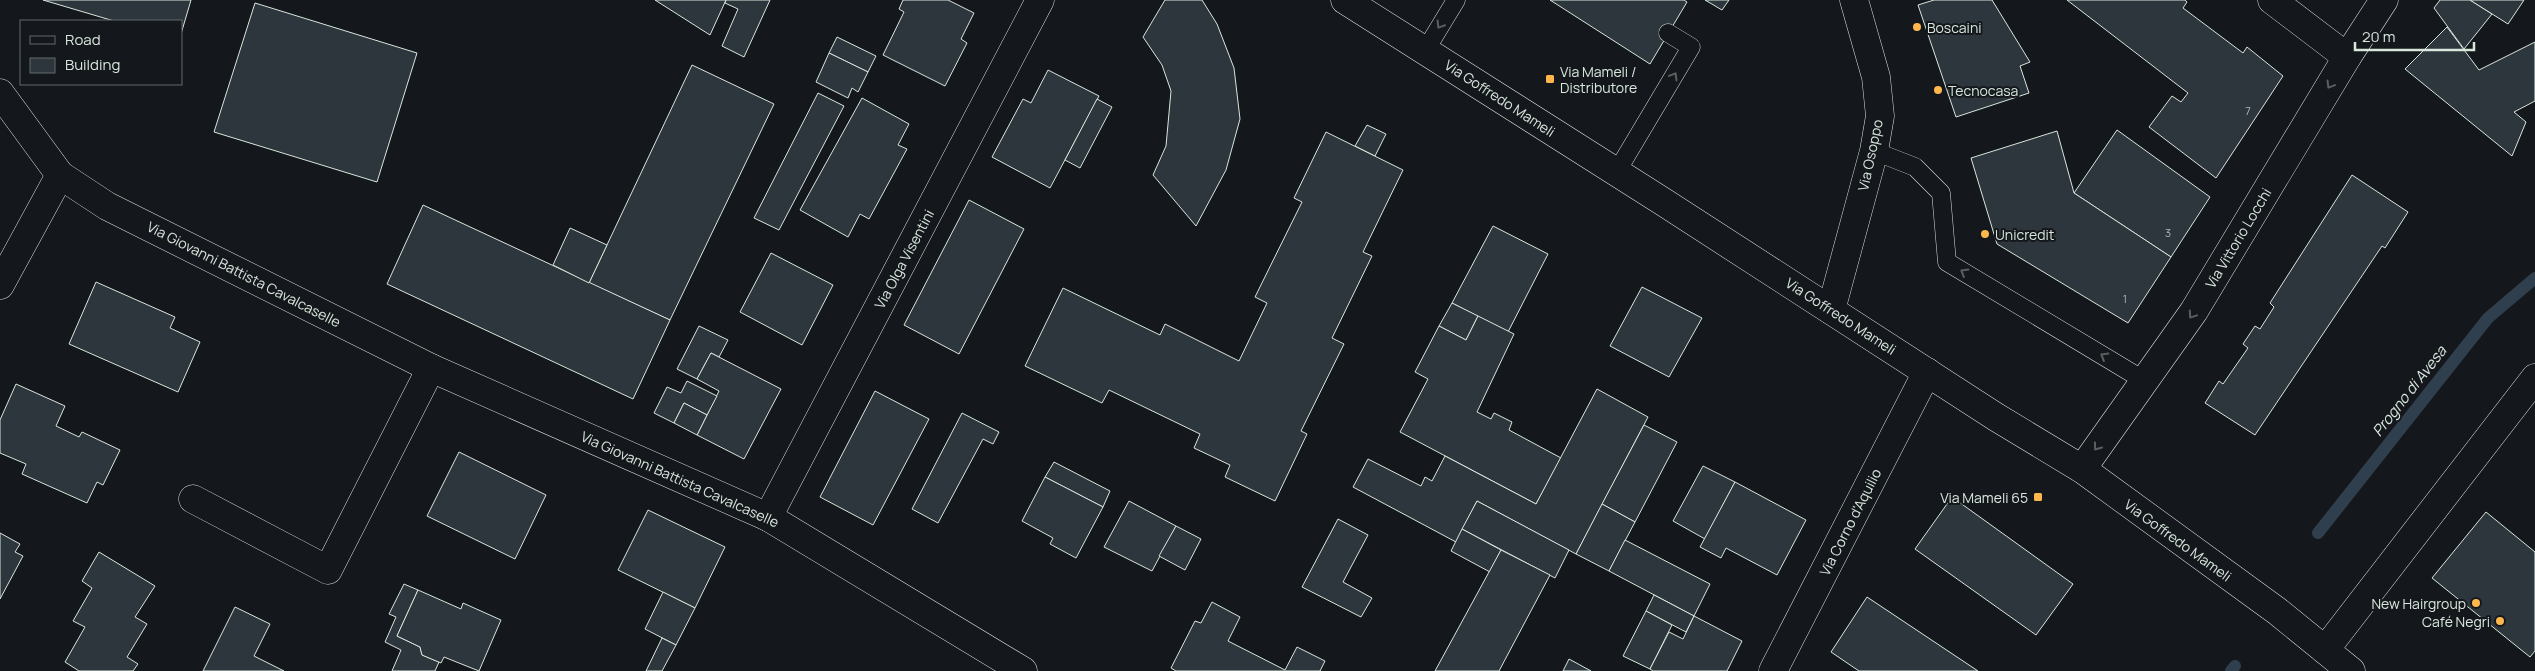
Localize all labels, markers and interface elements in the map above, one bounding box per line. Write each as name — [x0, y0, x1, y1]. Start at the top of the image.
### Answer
place label: Boscaini — [1927, 18, 1981, 37]
legend — [20, 20, 182, 85]
one-way arrow — [1437, 20, 1447, 29]
scale bar — [2355, 20, 2474, 52]
marker: Boscaini — [1911, 21, 1923, 33]
text: 20 m — [2362, 26, 2395, 47]
text: Road — [65, 29, 101, 50]
text: Building — [65, 54, 120, 75]
street label: Via Goffredo Mameli — [1441, 55, 1559, 141]
place label: Via Mameli / Distributore — [1560, 62, 1637, 97]
one-way arrow — [1667, 72, 1677, 81]
marker: Via Mameli / Distributore — [1544, 73, 1556, 85]
one-way arrow — [2326, 80, 2336, 89]
place label: Tecnocasa — [1948, 81, 2018, 100]
marker: Tecnocasa — [1932, 84, 1944, 96]
house number: 7 — [2245, 103, 2251, 118]
street label: Via Osoppo — [1853, 117, 1887, 193]
street label: Via Vittorio Locchi — [2201, 184, 2275, 292]
street label: Via Olga Visentini — [870, 206, 938, 312]
street label: Via Giovanni Battista Cavalcaselle — [144, 217, 344, 331]
place label: Unicredit — [1995, 225, 2055, 244]
house number: 3 — [2165, 225, 2171, 240]
marker: Unicredit — [1979, 228, 1991, 240]
one-way arrow — [1961, 269, 1970, 279]
street label: Via Goffredo Mameli — [1782, 273, 1900, 359]
house number: 1 — [2123, 291, 2127, 306]
one-way arrow — [2188, 309, 2198, 318]
water label: Progno di Avesa — [2367, 341, 2451, 441]
one-way arrow — [2100, 352, 2109, 362]
street label: Via Giovanni Battista Cavalcaselle — [578, 427, 782, 531]
one-way arrow — [2095, 441, 2103, 450]
street label: Via Corno d'Aquilio — [1815, 465, 1885, 579]
place label: Via Mameli 65 — [1940, 488, 2028, 507]
marker: Via Mameli 65 — [2032, 491, 2044, 503]
street label: Via Goffredo Mameli — [2121, 495, 2235, 585]
place label: New Hairgroup — [2371, 594, 2466, 613]
marker: New Hairgroup — [2470, 597, 2482, 609]
place label: Café Negri — [2422, 612, 2490, 631]
marker: Café Negri — [2494, 615, 2506, 627]

